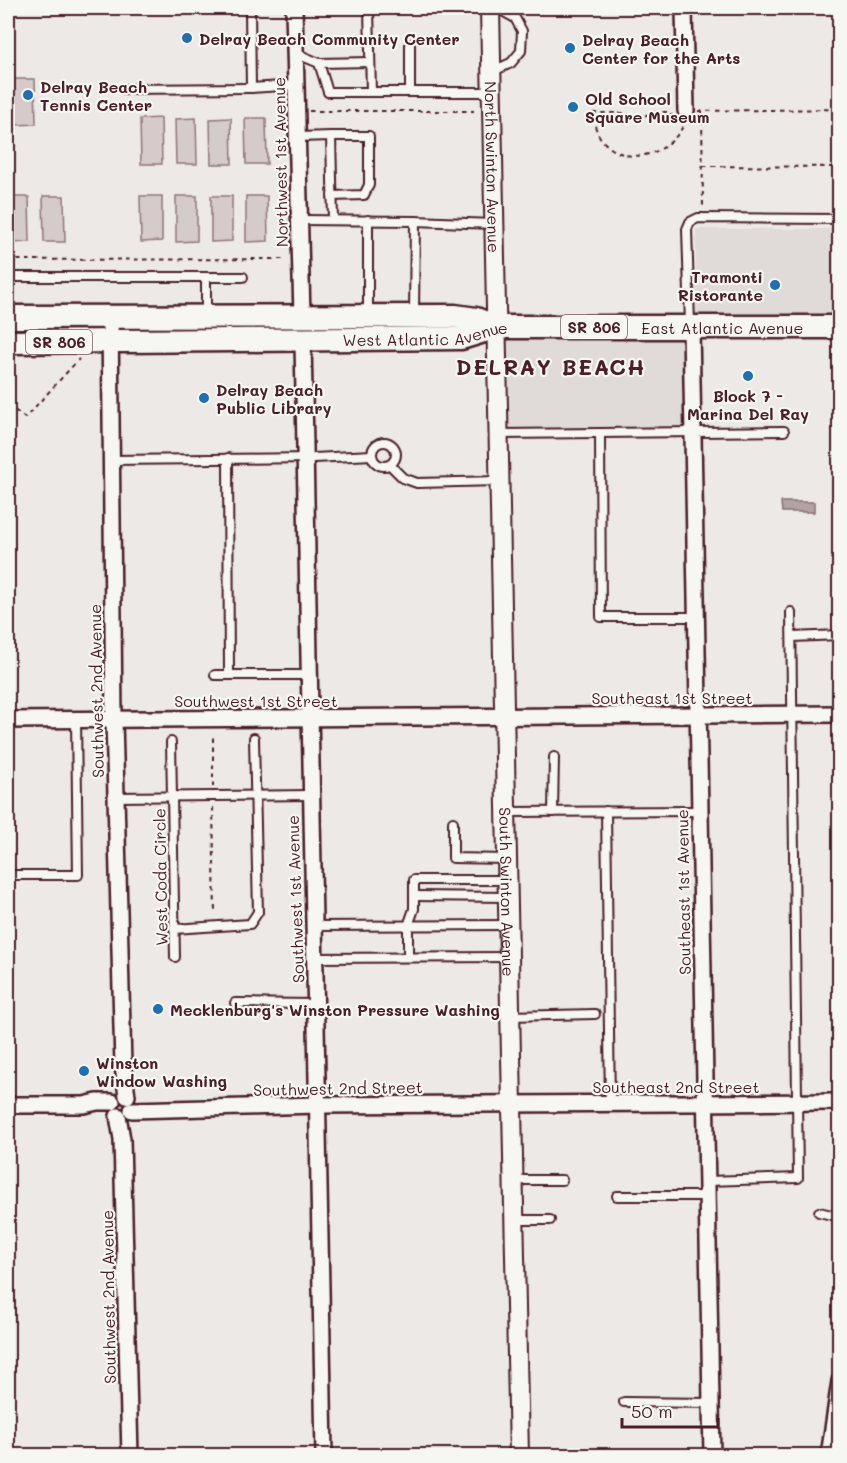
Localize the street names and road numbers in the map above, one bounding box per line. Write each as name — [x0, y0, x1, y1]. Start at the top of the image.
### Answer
street label: Northwest 1st Avenue — [268, 77, 292, 247]
street label: North Swinton Avenue — [481, 81, 505, 253]
road number: SR 806 — [561, 315, 627, 339]
street label: West Atlantic Avenue — [342, 317, 508, 350]
street label: East Atlantic Avenue — [641, 317, 803, 338]
road number: SR 806 — [26, 330, 92, 354]
street label: Southwest 2nd Avenue — [84, 604, 108, 778]
street label: Southeast 1st Street — [591, 687, 753, 708]
street label: Southwest 1st Street — [174, 690, 338, 711]
street label: South Swinton Avenue — [496, 807, 520, 977]
street label: West Coda Circle — [148, 808, 172, 946]
street label: Southeast 1st Avenue — [671, 809, 695, 975]
street label: Southwest 1st Avenue — [282, 815, 308, 983]
street label: Southwest 2nd Street — [253, 1076, 423, 1100]
street label: Southeast 2nd Street — [592, 1076, 760, 1097]
street label: Southwest 2nd Avenue — [96, 1210, 120, 1384]

